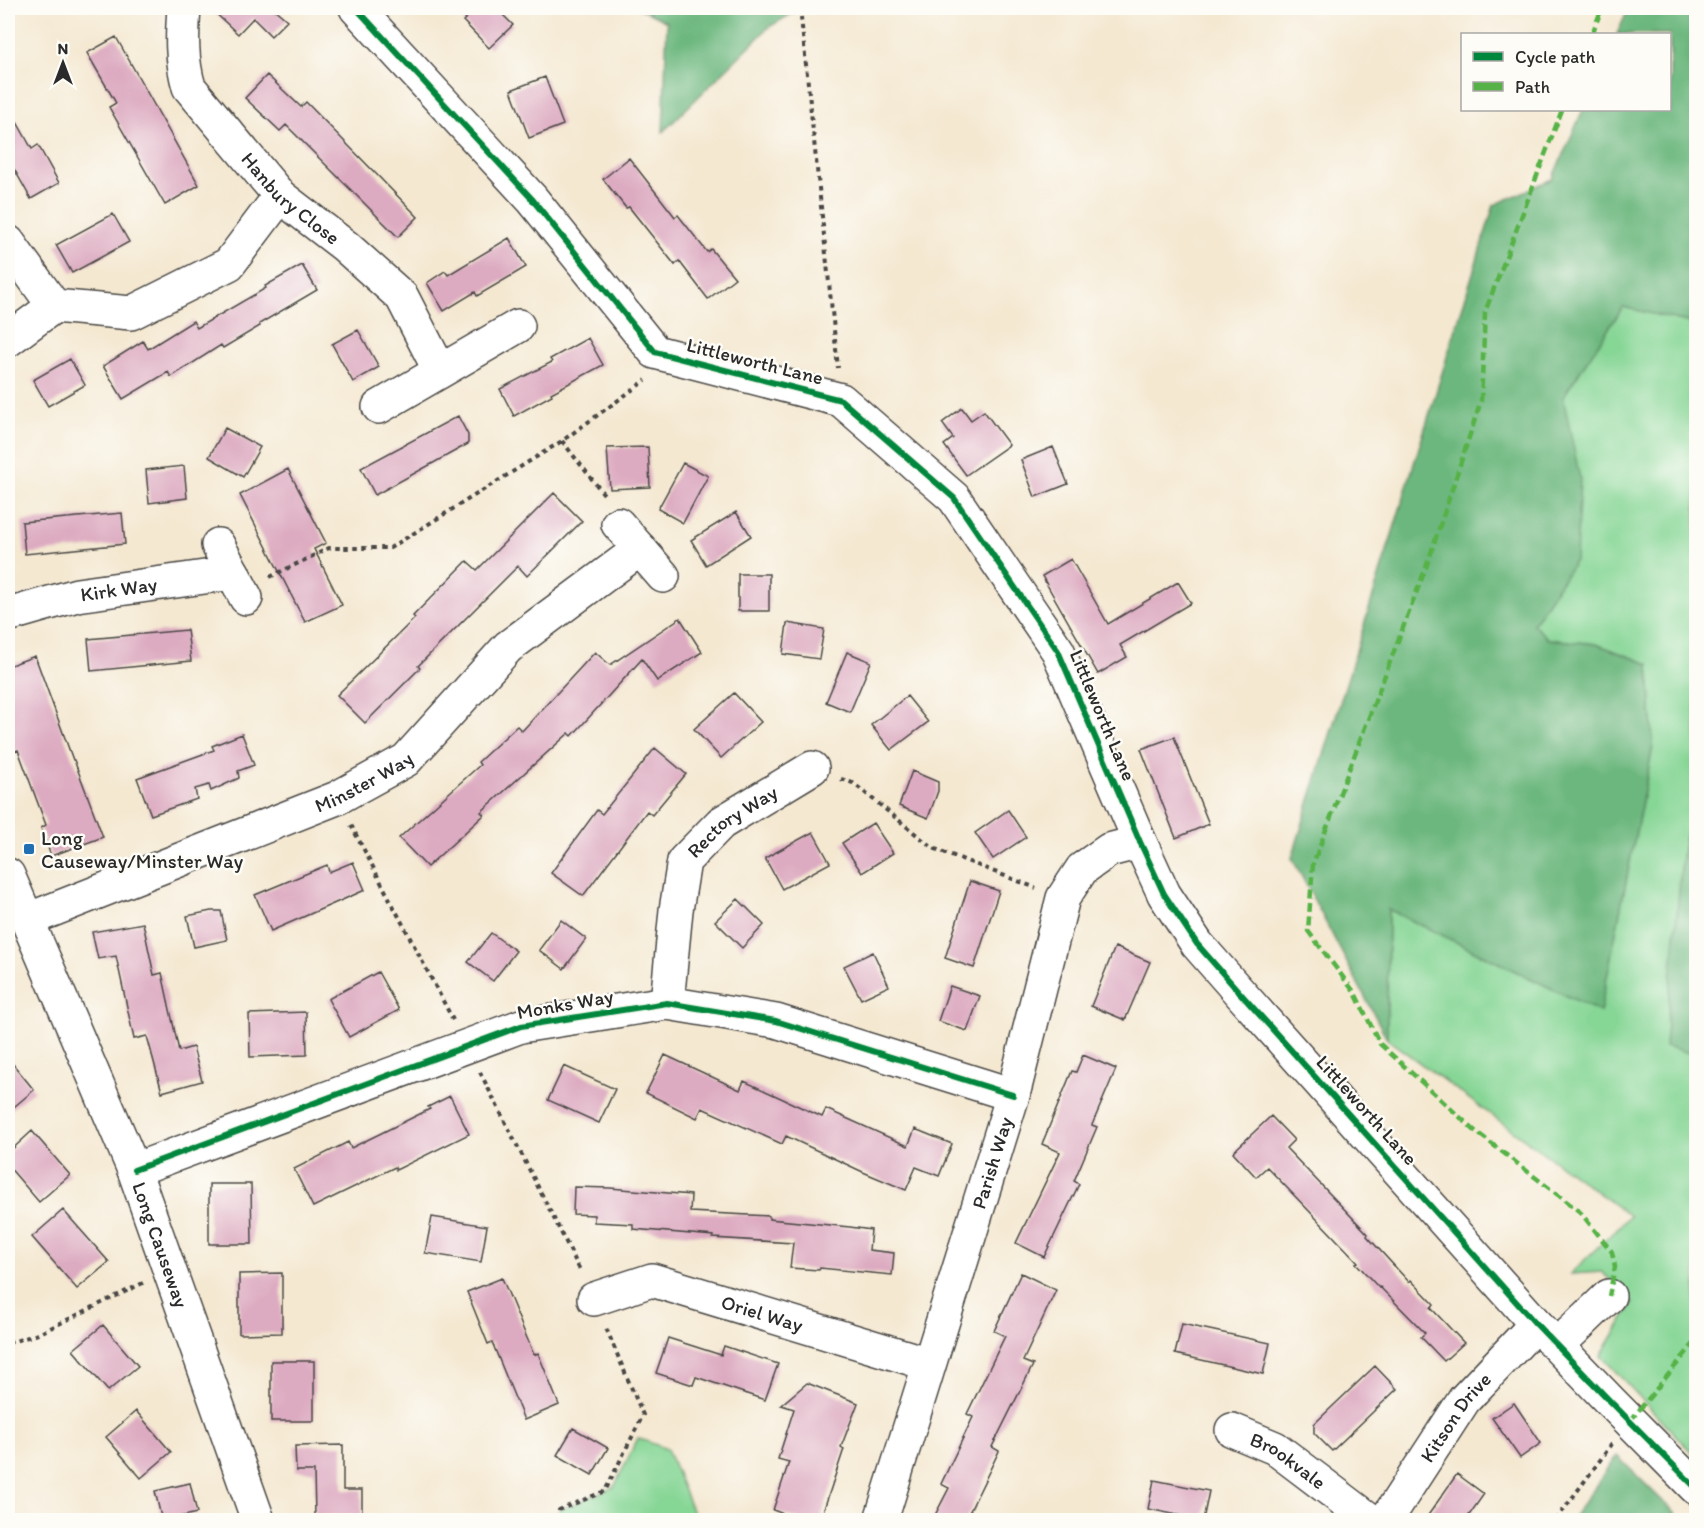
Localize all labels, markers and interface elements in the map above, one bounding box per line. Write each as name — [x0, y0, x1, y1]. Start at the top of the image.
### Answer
north arrow — [33, 33, 93, 93]
legend — [1461, 33, 1671, 111]
text: N — [58, 39, 68, 58]
text: Cycle path — [1515, 46, 1596, 68]
text: Path — [1515, 76, 1550, 98]
street label: Hanbury Close — [236, 147, 345, 250]
street label: Littleworth Lane — [684, 332, 826, 390]
street label: Kirk Way — [79, 572, 159, 606]
street label: Littleworth Lane — [1065, 646, 1141, 784]
street label: Minster Way — [311, 747, 419, 818]
street label: Rectory Way — [682, 780, 782, 863]
place label: Long Causeway/Minster Way — [41, 826, 244, 873]
marker: Long Causeway/Minster Way — [22, 842, 36, 856]
street label: Monks Way — [515, 984, 616, 1024]
street label: Littleworth Lane — [1311, 1050, 1423, 1170]
street label: Parish Way — [966, 1113, 1018, 1212]
street label: Long Causeway — [127, 1179, 194, 1311]
street label: Oriel Way — [718, 1290, 806, 1337]
street label: Kitson Drive — [1415, 1367, 1496, 1467]
street label: Brookvale — [1247, 1427, 1331, 1494]

